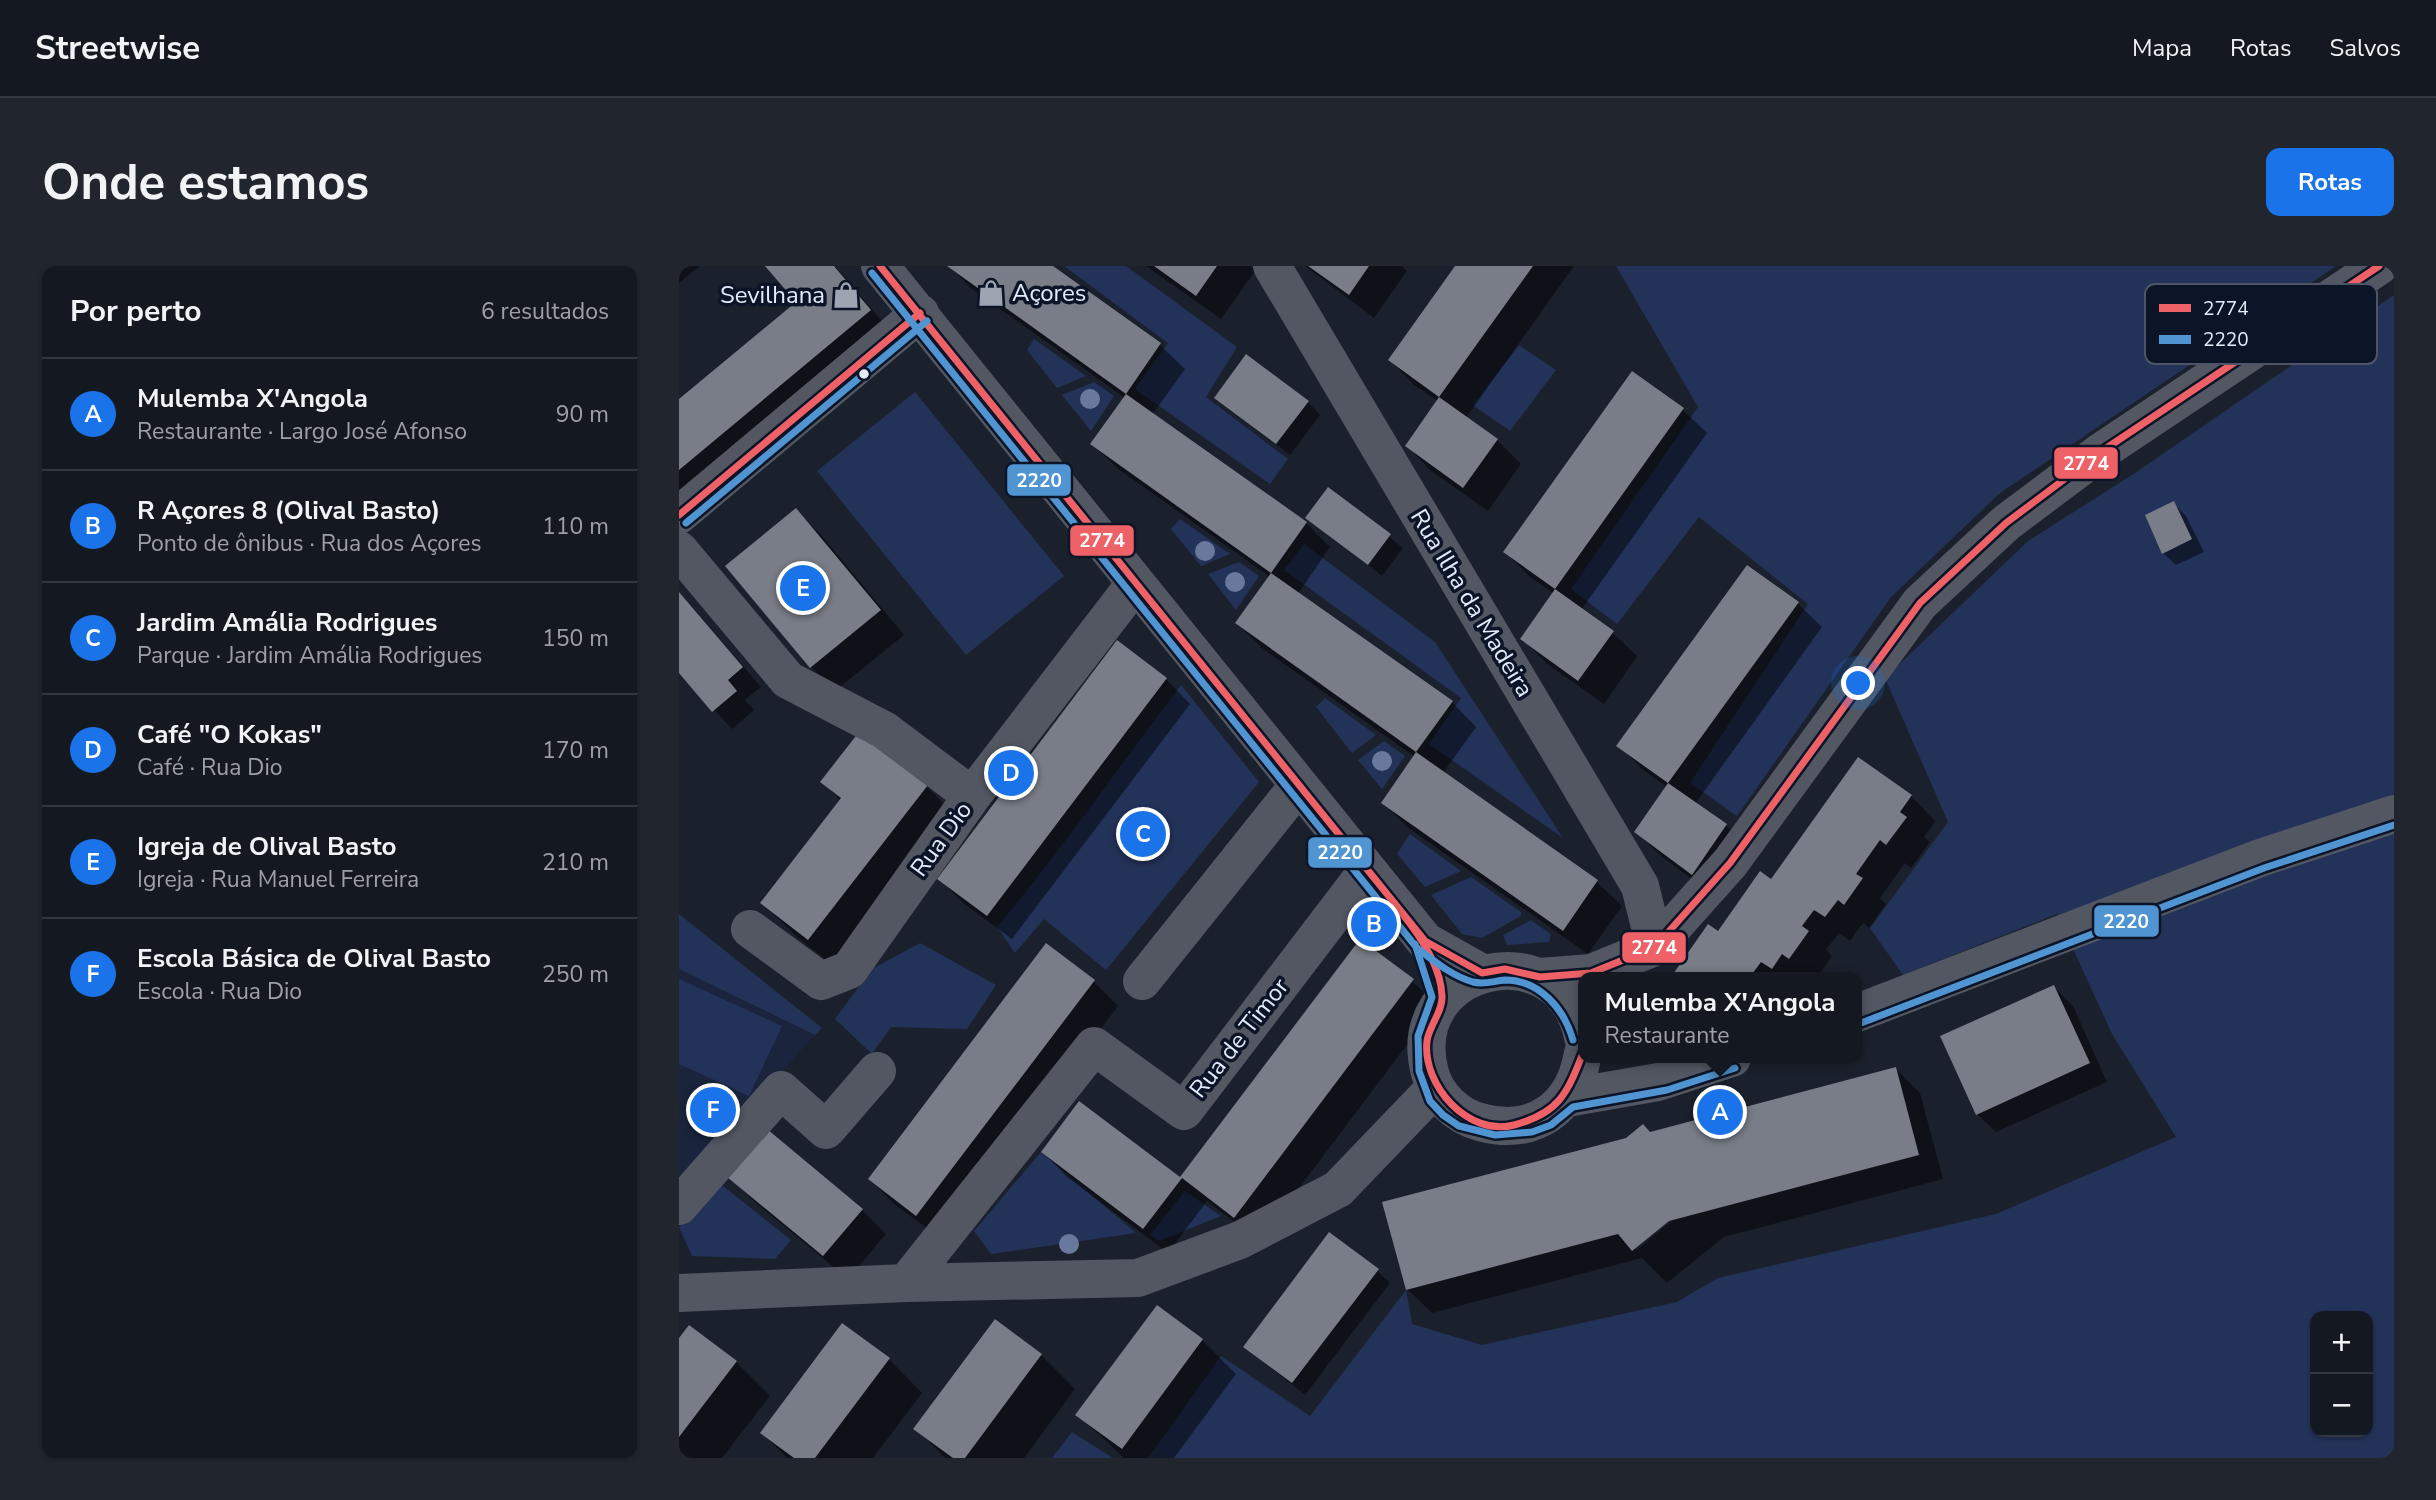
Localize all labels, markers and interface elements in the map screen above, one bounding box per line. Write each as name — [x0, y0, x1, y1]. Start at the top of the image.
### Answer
text: Streetwise — [35, 26, 200, 71]
text: Mapa — [2132, 32, 2192, 64]
text: Rotas — [2230, 32, 2292, 64]
text: Salvos — [2330, 32, 2401, 64]
button: Rotas — [2266, 148, 2394, 216]
text: Onde estamos — [42, 149, 369, 216]
place label: Açores — [1012, 277, 1086, 309]
shop icon: Açores — [976, 278, 1006, 308]
place label: Sevilhana — [720, 279, 825, 311]
shop icon: Sevilhana — [831, 280, 861, 310]
legend — [2145, 284, 2377, 364]
text: Por perto — [70, 291, 201, 332]
text: 6 resultados — [481, 296, 609, 327]
text: 2774 — [2203, 296, 2249, 322]
text: 2220 — [2203, 327, 2249, 353]
unlabelled marker — [857, 367, 871, 381]
text: Mulemba X'Angola — [137, 381, 368, 416]
text: A — [84, 399, 102, 430]
text: 90 m — [556, 399, 609, 430]
text: Restaurante · Largo José Afonso — [137, 416, 467, 447]
line badge: 2774 — [2053, 446, 2119, 480]
text: 2774 — [2063, 451, 2109, 477]
line badge: 2220 — [1006, 463, 1072, 497]
text: 2220 — [1016, 468, 1062, 494]
text: R Açores 8 (Olival Basto) — [137, 493, 440, 528]
street label: Rua Ilha da Madeira — [1403, 503, 1541, 703]
text: B — [85, 511, 101, 542]
text: 110 m — [542, 511, 609, 542]
line badge: 2774 — [1069, 524, 1135, 557]
text: Ponto de ônibus · Rua dos Açores — [137, 528, 482, 559]
text: 2774 — [1079, 528, 1125, 554]
pin: E — [780, 562, 826, 614]
text: Jardim Amália Rodrigues — [137, 605, 437, 640]
text: C — [85, 623, 101, 654]
text: 150 m — [542, 623, 609, 654]
text: Parque · Jardim Amália Rodrigues — [137, 640, 482, 671]
your location — [1841, 666, 1875, 700]
text: Café "O Kokas" — [137, 717, 322, 752]
text: D — [84, 735, 102, 766]
text: 170 m — [542, 735, 609, 766]
pin: D — [988, 747, 1034, 799]
text: Café · Rua Dio — [137, 752, 283, 783]
street label: Rua Dio — [903, 795, 979, 883]
pin: C — [1120, 808, 1166, 860]
text: Igreja de Olival Basto — [137, 829, 397, 864]
line badge: 2220 — [1307, 836, 1373, 869]
text: 2220 — [1317, 840, 1363, 866]
text: E — [86, 847, 100, 878]
text: 210 m — [542, 847, 609, 878]
text: Igreja · Rua Manuel Ferreira — [137, 864, 419, 895]
pin: B — [1351, 898, 1397, 950]
line badge: 2220 — [2093, 904, 2160, 938]
text: 2220 — [2103, 909, 2149, 935]
line badge: 2774 — [1621, 931, 1687, 964]
text: 2774 — [1631, 935, 1677, 961]
text: Escola Básica de Olival Basto — [137, 941, 491, 976]
text: F — [87, 959, 99, 990]
text: 250 m — [542, 959, 609, 990]
street label: Rua de Timor — [1182, 971, 1296, 1105]
popup — [1578, 972, 1862, 1063]
text: Escola · Rua Dio — [137, 976, 302, 1007]
text: Mulemba X'Angola — [1604, 985, 1836, 1020]
text: Restaurante — [1604, 1020, 1729, 1051]
pin: F — [690, 1084, 736, 1136]
pin: A — [1697, 1086, 1743, 1138]
map controls — [2310, 1311, 2373, 1437]
button: + — [2310, 1311, 2373, 1374]
button: − — [2310, 1374, 2373, 1437]

